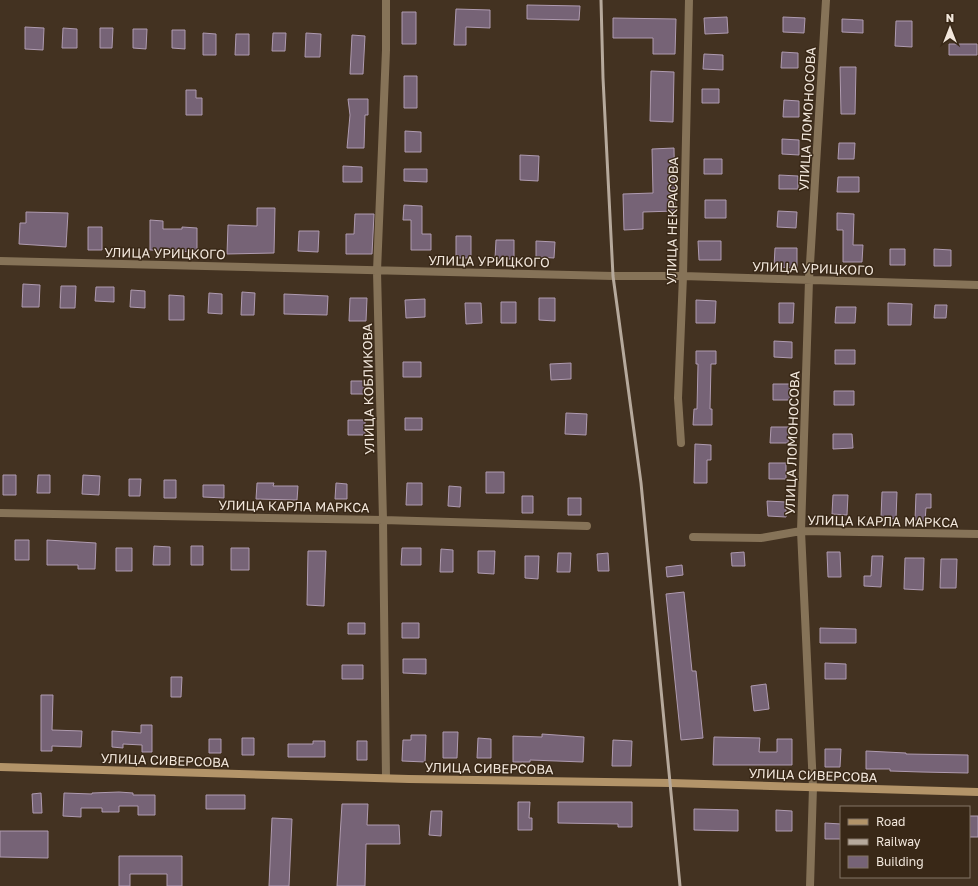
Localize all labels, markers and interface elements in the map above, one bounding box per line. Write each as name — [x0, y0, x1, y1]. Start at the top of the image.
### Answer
north arrow — [930, 8, 970, 48]
text: N — [946, 11, 954, 24]
street label: УЛИЦА ЛОМОНОСОВА — [795, 46, 819, 191]
street label: УЛИЦА НЕКРАСОВА — [663, 157, 681, 285]
street label: УЛИЦА УРИЦКОГО — [104, 244, 226, 262]
street label: УЛИЦА УРИЦКОГО — [428, 252, 550, 270]
street label: УЛИЦА УРИЦКОГО — [752, 258, 874, 278]
street label: УЛИЦА КОБЛИКОВА — [359, 323, 377, 455]
street label: УЛИЦА ЛОМОНОСОВА — [781, 370, 803, 515]
street label: УЛИЦА КАРЛА МАРКСА — [218, 497, 370, 515]
street label: УЛИЦА КАРЛА МАРКСА — [807, 512, 959, 530]
street label: УЛИЦА СИВЕРСОВА — [100, 750, 230, 770]
street label: УЛИЦА СИВЕРСОВА — [424, 759, 554, 777]
street label: УЛИЦА СИВЕРСОВА — [748, 765, 878, 785]
legend — [840, 806, 970, 878]
text: Road — [876, 814, 905, 829]
text: Railway — [876, 834, 921, 849]
text: Building — [876, 854, 924, 869]

